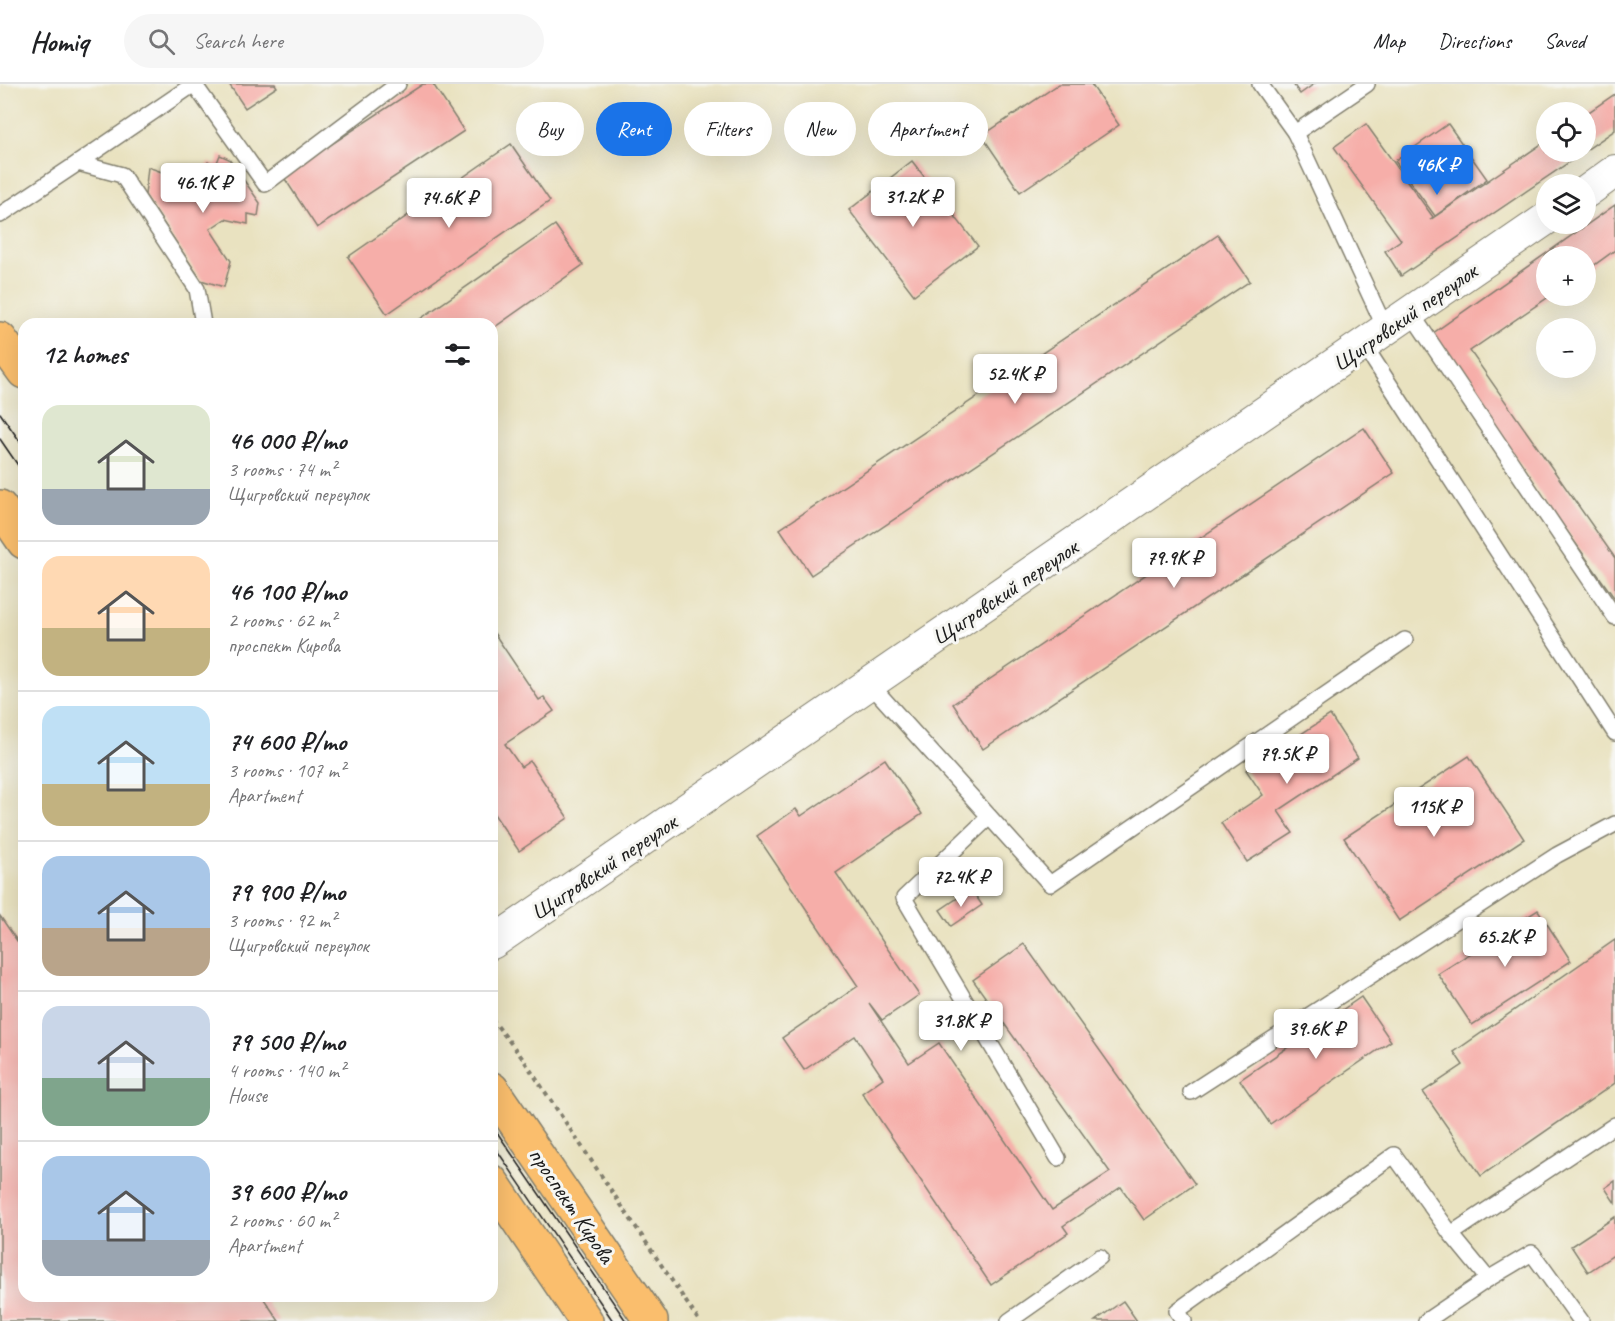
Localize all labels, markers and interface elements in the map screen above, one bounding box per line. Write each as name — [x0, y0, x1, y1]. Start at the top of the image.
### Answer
search box — [124, 14, 544, 68]
text: Homiq — [30, 24, 88, 59]
icon: search — [145, 25, 178, 58]
text: Search here — [193, 27, 283, 55]
text: Map — [1373, 28, 1405, 54]
text: Directions — [1438, 28, 1511, 54]
text: Saved — [1544, 28, 1585, 54]
chip: Buy — [516, 102, 584, 156]
chip: Rent — [596, 102, 672, 156]
chip: Filters — [684, 102, 772, 156]
chip: New — [784, 102, 856, 156]
chip: Apartment — [868, 102, 988, 156]
map controls — [1536, 102, 1596, 378]
button: locate — [1536, 102, 1596, 162]
pin: 46K ₽ — [1395, 145, 1479, 196]
text: 46K ₽ — [1415, 152, 1459, 177]
pin: 46.1K ₽ — [148, 163, 258, 214]
text: 46.1K ₽ — [175, 170, 231, 195]
button: layers — [1536, 174, 1596, 234]
pin: 31.2K ₽ — [858, 177, 968, 228]
pin: 74.6K ₽ — [394, 178, 504, 229]
text: 31.2K ₽ — [885, 184, 941, 209]
text: 74.6K ₽ — [421, 185, 477, 210]
button: + — [1536, 246, 1596, 306]
street label: Щигровский переулок — [1327, 255, 1485, 378]
button: − — [1536, 318, 1596, 378]
text: 12 homes — [42, 338, 127, 371]
icon: filters — [441, 338, 474, 371]
pin: 52.4K ₽ — [960, 354, 1070, 405]
text: 52.4K ₽ — [987, 361, 1043, 386]
text: 46 000 ₽/mo — [228, 424, 346, 457]
icon: home — [90, 429, 162, 501]
text: 3 rooms · 74 m² — [228, 457, 336, 482]
text: Щигровский переулок — [228, 482, 369, 507]
street label: Щигровский переулок — [927, 531, 1085, 652]
pin: 79.9K ₽ — [1119, 538, 1229, 589]
text: 79.9K ₽ — [1146, 545, 1202, 570]
text: 46 100 ₽/mo — [228, 575, 346, 608]
icon: home — [90, 580, 162, 652]
text: 2 rooms · 62 m² — [228, 608, 336, 633]
text: проспект Кирова — [228, 633, 340, 658]
text: 74 600 ₽/mo — [228, 725, 346, 758]
icon: home — [90, 730, 162, 802]
pin: 79.5K ₽ — [1232, 734, 1342, 785]
text: 79.5K ₽ — [1259, 741, 1315, 766]
text: 3 rooms · 107 m² — [228, 758, 345, 783]
text: Apartment — [228, 783, 301, 808]
pin: 115K ₽ — [1385, 787, 1483, 838]
text: 115K ₽ — [1408, 794, 1460, 819]
street label: Щигровский переулок — [526, 806, 684, 927]
pin: 72.4K ₽ — [906, 857, 1016, 908]
text: 72.4K ₽ — [933, 864, 989, 889]
text: 79 900 ₽/mo — [228, 875, 345, 908]
icon: home — [90, 880, 162, 952]
text: 3 rooms · 92 m² — [228, 908, 336, 933]
pin: 65.2K ₽ — [1450, 917, 1560, 968]
text: 65.2K ₽ — [1477, 924, 1533, 949]
text: Щигровский переулок — [228, 933, 369, 958]
pin: 31.8K ₽ — [906, 1001, 1016, 1052]
text: 31.8K ₽ — [933, 1008, 989, 1033]
pin: 39.6K ₽ — [1261, 1009, 1371, 1060]
text: 39.6K ₽ — [1288, 1016, 1344, 1041]
text: 79 500 ₽/mo — [228, 1025, 345, 1058]
icon: home — [90, 1030, 162, 1102]
text: 4 rooms · 140 m² — [228, 1058, 345, 1083]
text: House — [228, 1083, 267, 1108]
street label: проспект Кирова — [522, 1141, 623, 1270]
text: 39 600 ₽/mo — [228, 1175, 346, 1208]
icon: home — [90, 1180, 162, 1252]
text: 2 rooms · 60 m² — [228, 1208, 336, 1233]
text: Apartment — [228, 1233, 301, 1258]

